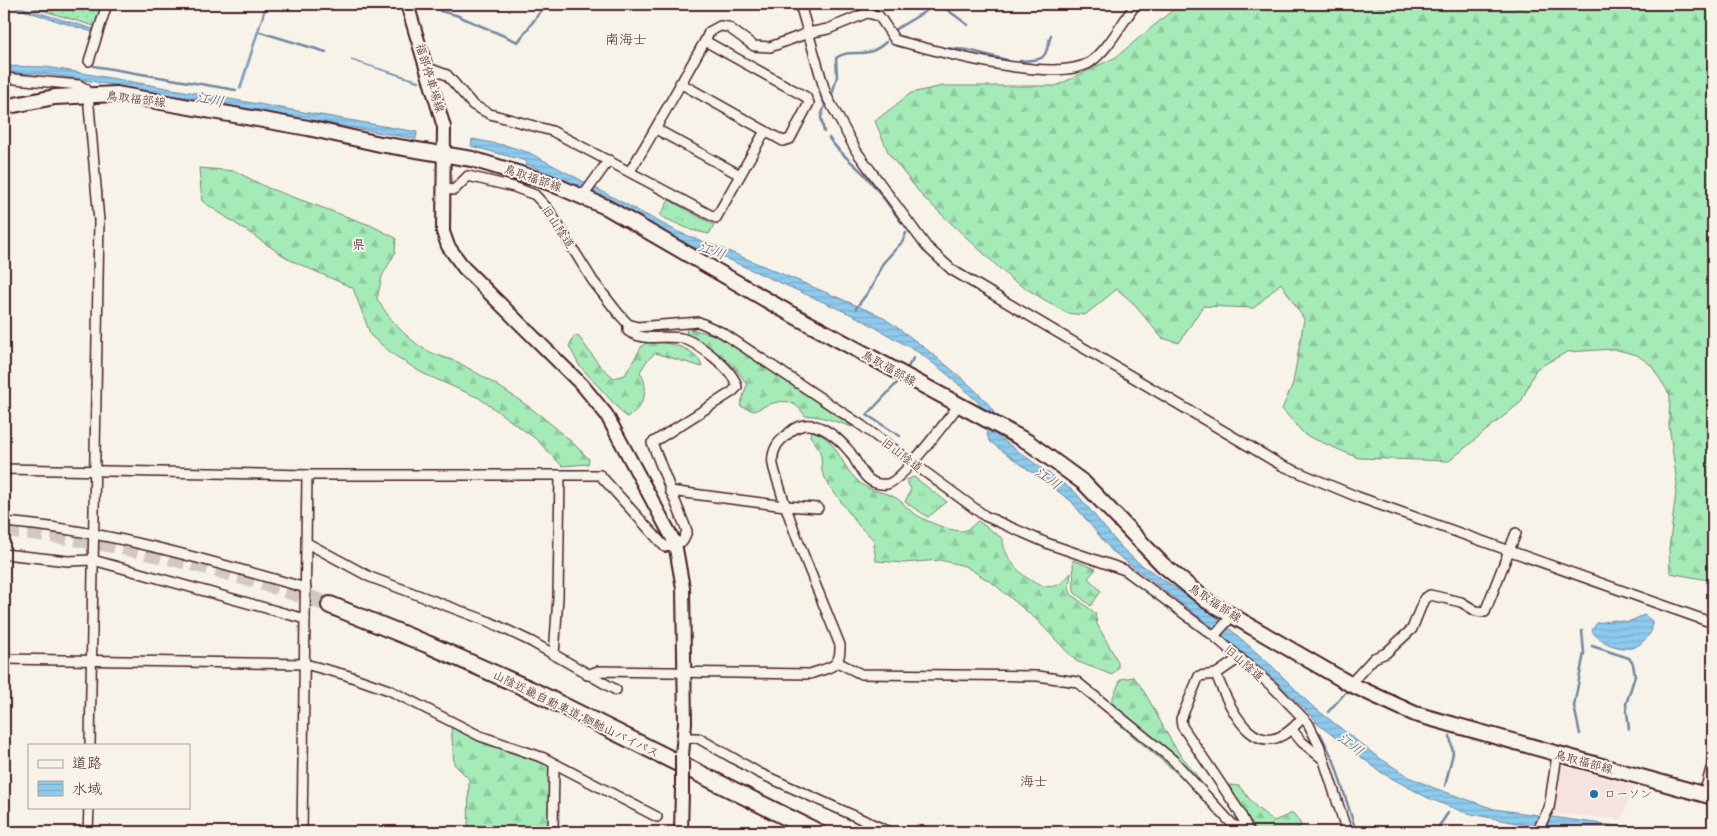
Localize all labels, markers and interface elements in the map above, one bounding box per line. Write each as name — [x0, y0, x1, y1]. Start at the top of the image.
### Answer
district label: 南海士 — [605, 28, 647, 49]
street label: 福部停車場線 — [412, 41, 450, 115]
street label: 鳥取福部線 — [105, 85, 167, 111]
water label: 江川 — [194, 86, 226, 111]
street label: 鳥取福部線 — [502, 159, 565, 195]
street label: 旧山陰道 — [538, 202, 580, 251]
district label: 県 — [352, 233, 366, 254]
water label: 江川 — [695, 235, 729, 264]
street label: 鳥取福部線 — [859, 345, 920, 390]
street label: 旧山陰道 — [878, 433, 927, 476]
water label: 江川 — [1031, 461, 1066, 494]
street label: 鳥取福部線 — [1185, 578, 1246, 626]
street label: 旧山陰道 — [1221, 640, 1269, 685]
street label: 山陰近畿自動車道;駟馳山バイパス — [490, 665, 663, 761]
water label: 江川 — [1334, 727, 1369, 760]
legend — [28, 744, 190, 808]
street label: 鳥取福部線 — [1553, 745, 1616, 777]
text: 道路 — [72, 750, 102, 773]
district label: 海士 — [1020, 770, 1048, 791]
text: 水域 — [72, 776, 102, 799]
place label: ローソン — [1604, 784, 1652, 802]
marker: ローソン — [1588, 788, 1600, 800]

